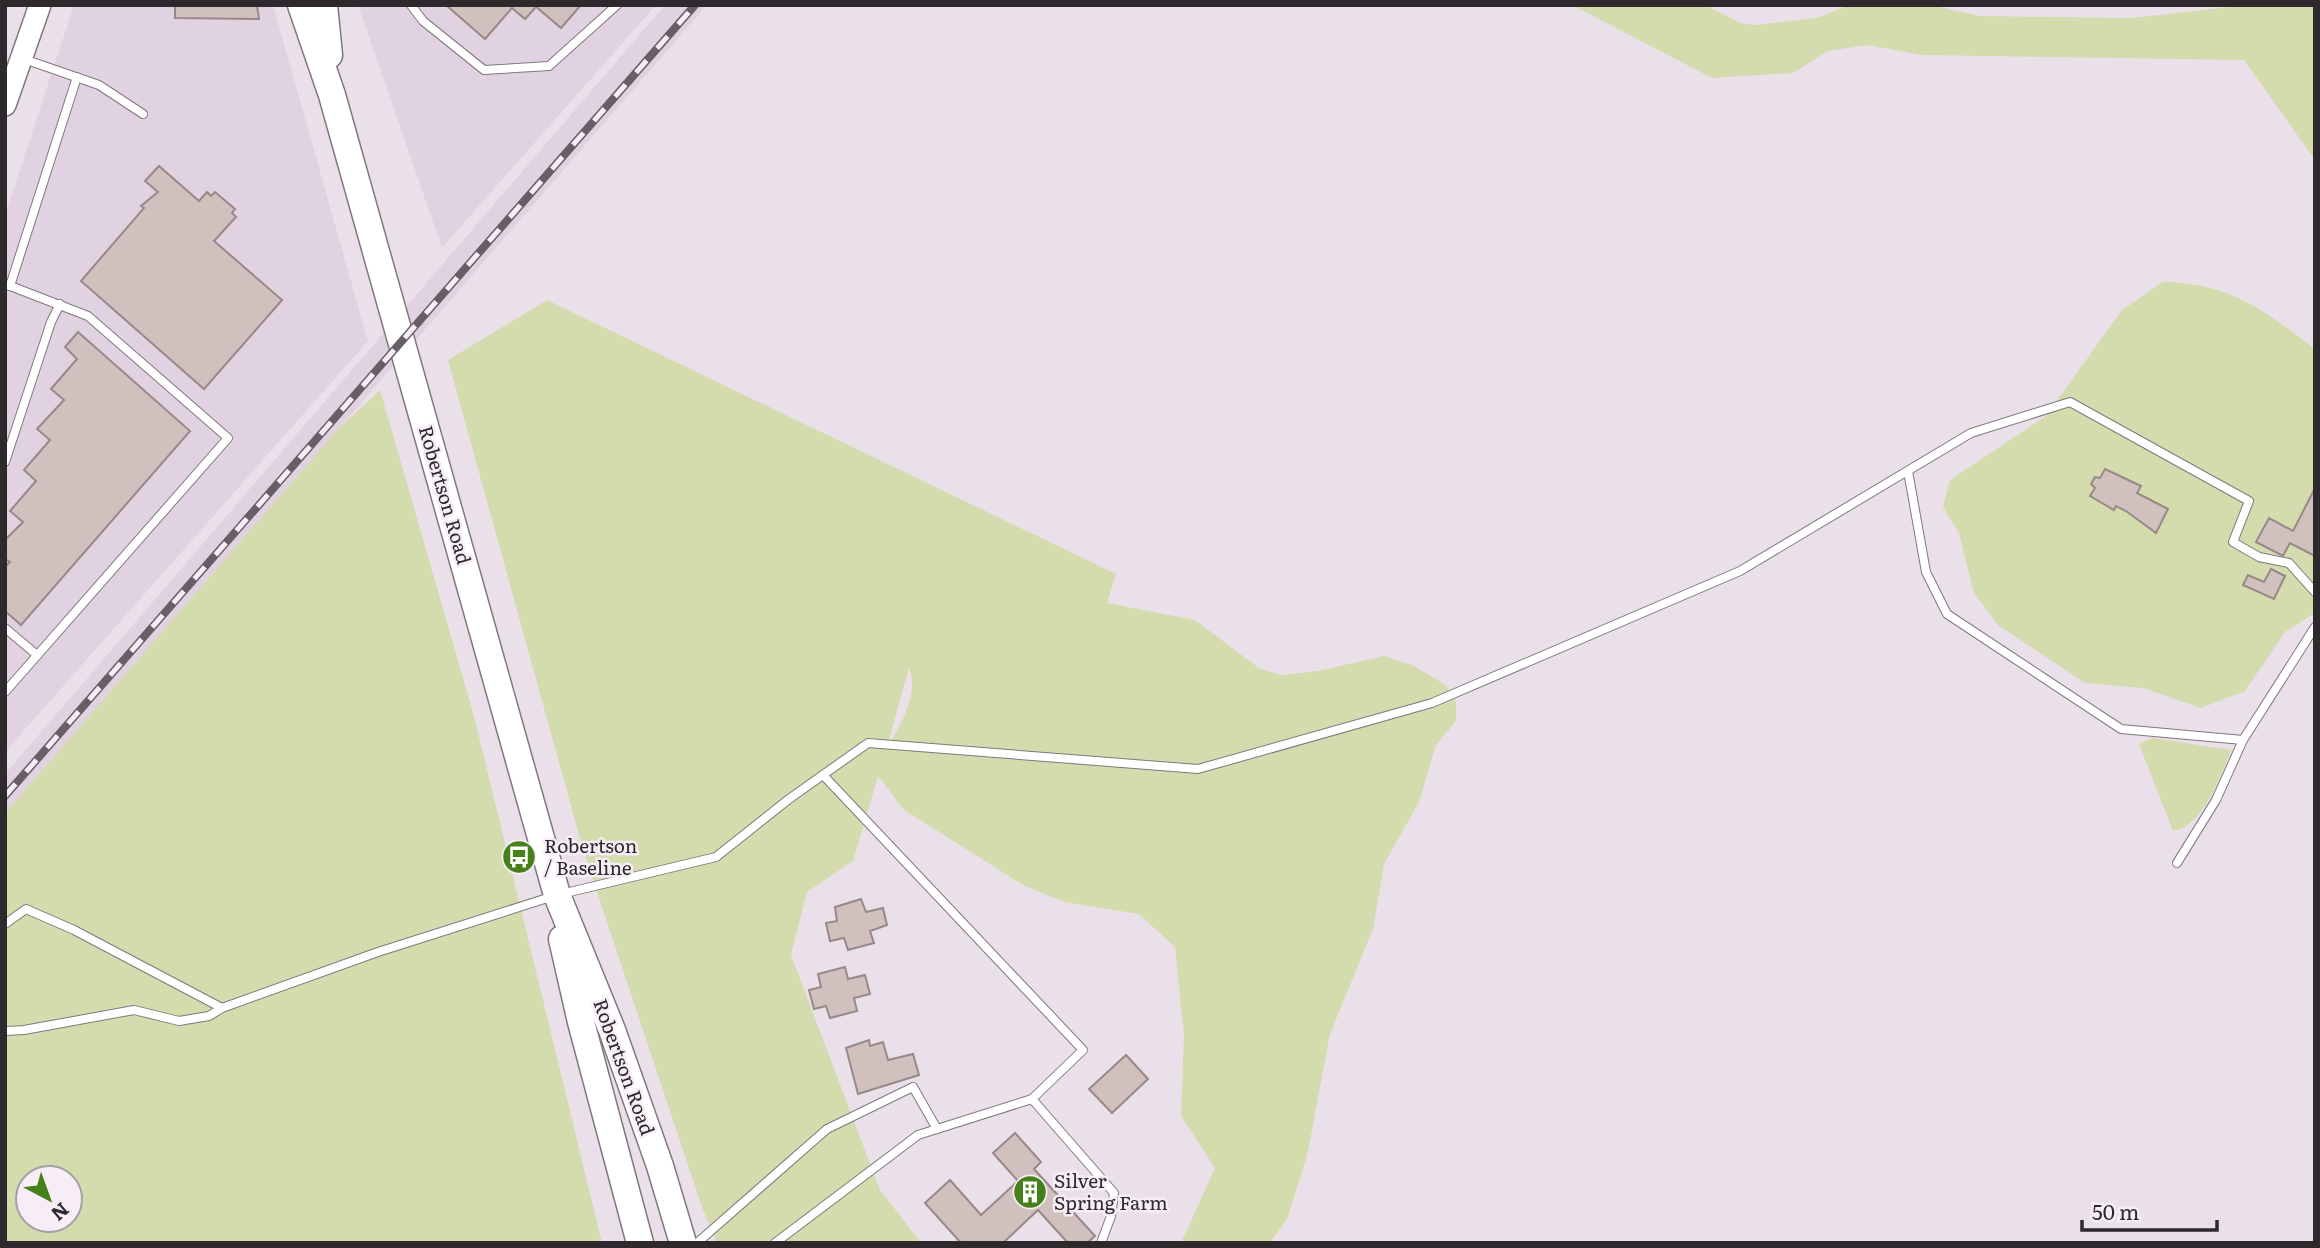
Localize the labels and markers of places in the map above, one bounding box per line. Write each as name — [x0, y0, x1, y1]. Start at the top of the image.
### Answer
place label: Robertson / Baseline — [544, 831, 637, 881]
bus stop icon: Robertson / Baseline — [500, 838, 538, 876]
place label: Silver Spring Farm — [1054, 1166, 1168, 1216]
building icon: Silver Spring Farm — [1011, 1173, 1049, 1211]

